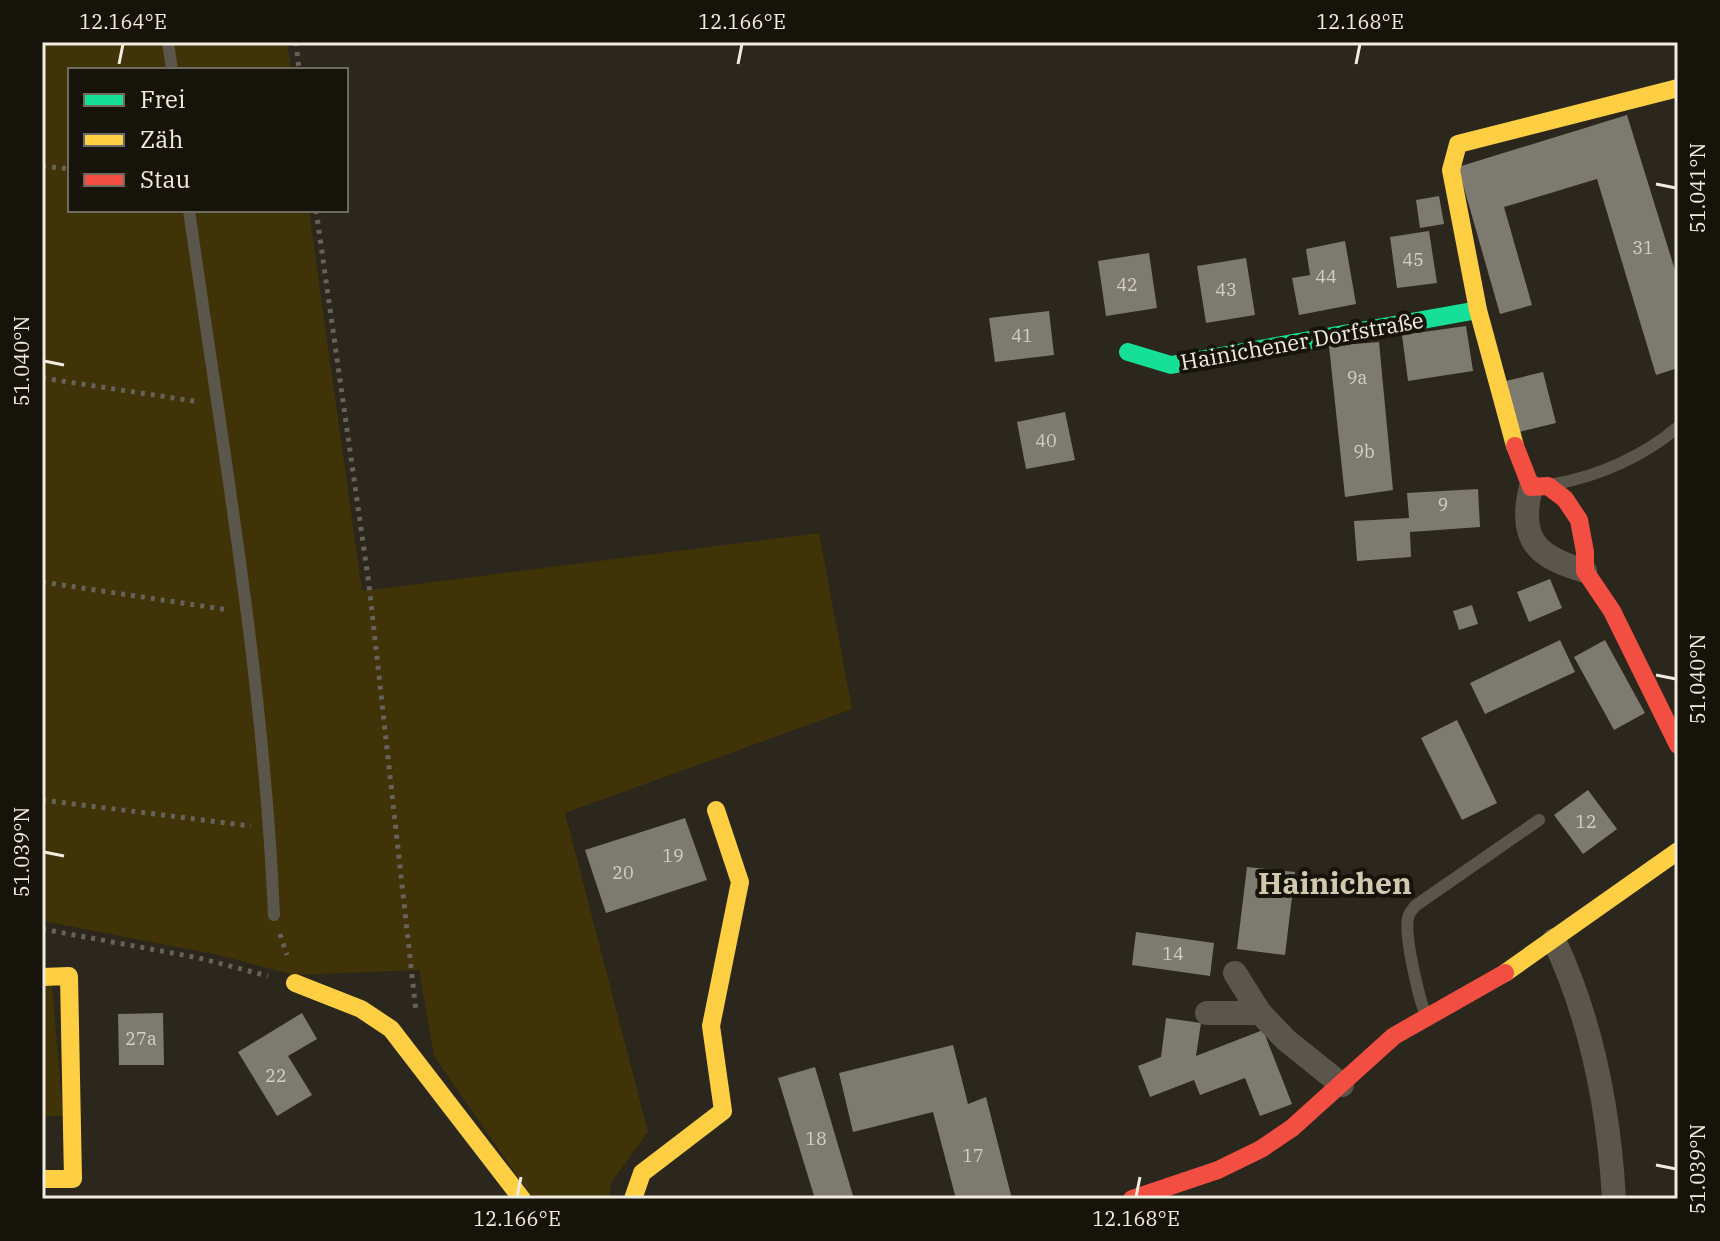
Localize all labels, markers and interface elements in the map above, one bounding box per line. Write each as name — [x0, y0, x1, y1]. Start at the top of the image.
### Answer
text: 12.164°E — [79, 8, 167, 35]
text: 12.166°E — [698, 8, 786, 35]
text: 12.168°E — [1316, 8, 1404, 35]
legend — [68, 68, 348, 212]
text: Frei — [140, 83, 185, 115]
text: Zäh — [140, 123, 183, 155]
text: 51.041°N — [1684, 143, 1711, 233]
text: Stau — [140, 163, 191, 195]
house number: 31 — [1632, 236, 1654, 259]
house number: 45 — [1402, 248, 1424, 271]
house number: 44 — [1315, 265, 1337, 288]
house number: 42 — [1116, 273, 1138, 296]
house number: 43 — [1215, 278, 1237, 301]
street label: Hainichener Dorfstraße — [1178, 305, 1426, 376]
text: 51.040°N — [8, 316, 35, 406]
house number: 41 — [1011, 324, 1033, 347]
house number: 9a — [1347, 366, 1367, 389]
house number: 40 — [1035, 429, 1057, 452]
house number: 9b — [1353, 440, 1375, 463]
house number: 9 — [1438, 493, 1448, 516]
text: 51.040°N — [1684, 634, 1711, 724]
text: 51.039°N — [8, 807, 35, 897]
house number: 12 — [1575, 810, 1597, 833]
house number: 19 — [662, 844, 684, 867]
house number: 20 — [612, 861, 634, 884]
district label: Hainichen — [1258, 863, 1412, 902]
house number: 14 — [1162, 942, 1184, 965]
house number: 27a — [125, 1027, 157, 1050]
house number: 22 — [265, 1064, 287, 1087]
text: 51.039°N — [1684, 1124, 1711, 1214]
house number: 18 — [805, 1127, 827, 1150]
house number: 17 — [962, 1144, 984, 1167]
text: 12.166°E — [473, 1205, 561, 1232]
text: 12.168°E — [1092, 1205, 1180, 1232]

